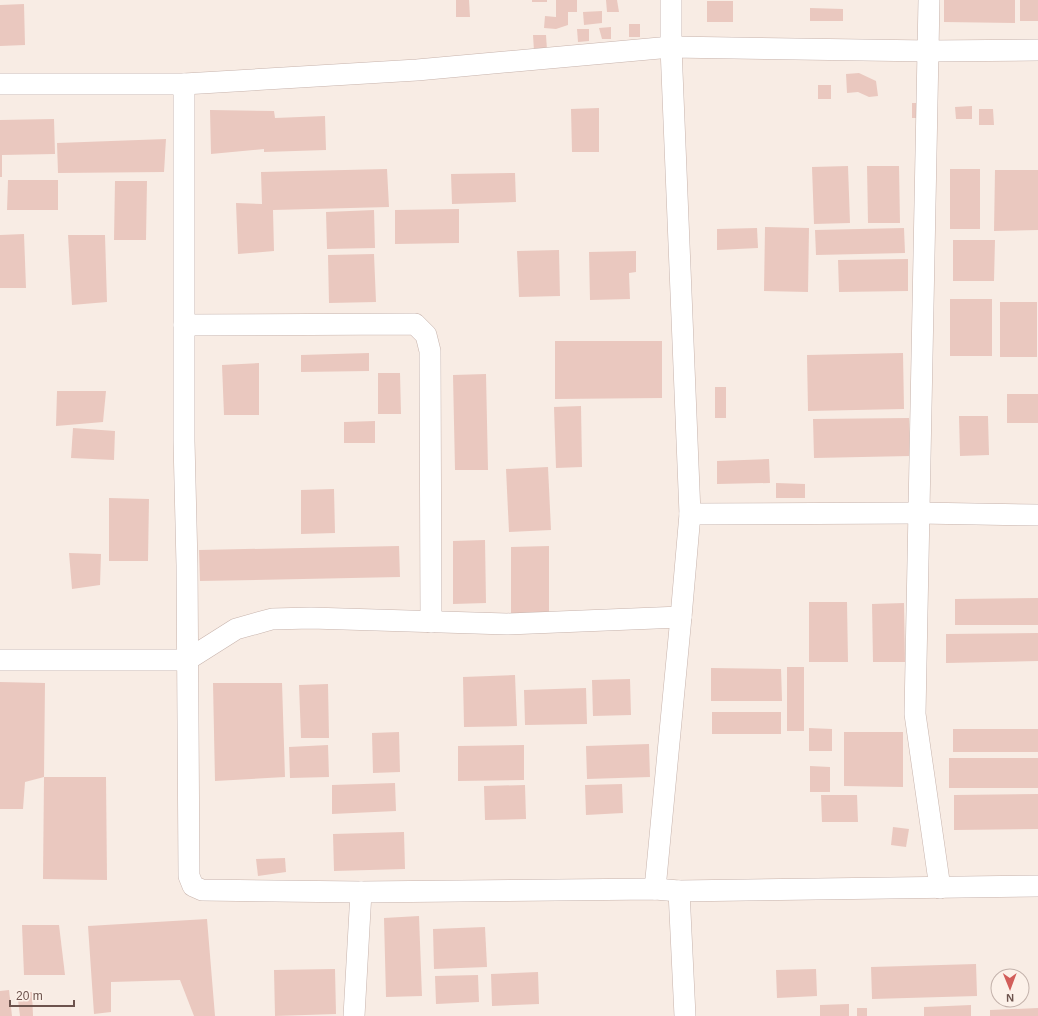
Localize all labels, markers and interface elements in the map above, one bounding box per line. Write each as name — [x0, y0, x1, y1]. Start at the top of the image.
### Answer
north arrow — [990, 968, 1030, 1008]
scale bar — [10, 982, 74, 1008]
text: 20 m — [16, 989, 43, 1003]
text: N — [1006, 992, 1014, 1004]

